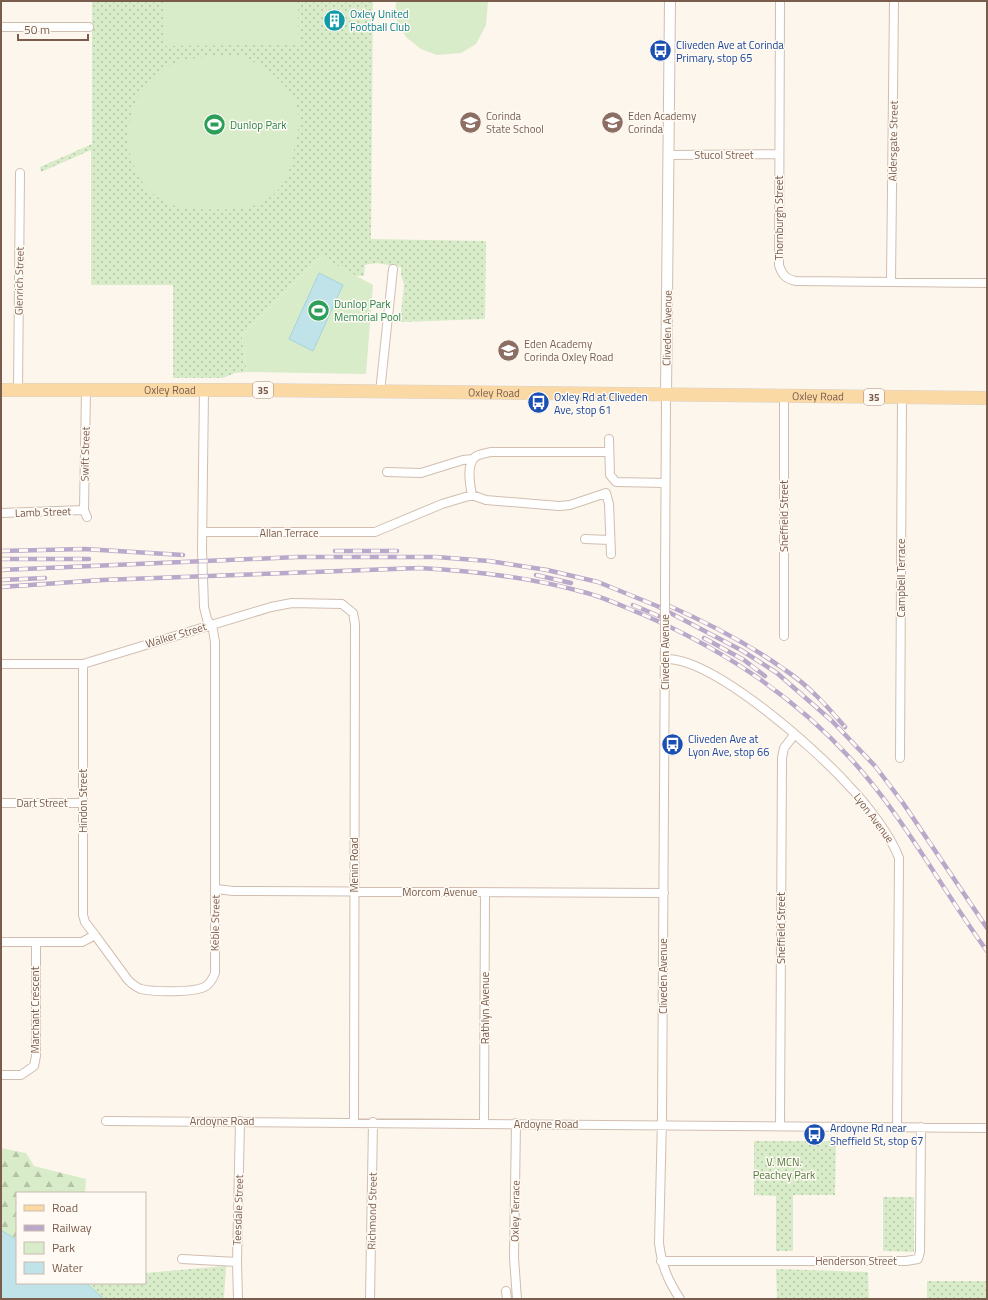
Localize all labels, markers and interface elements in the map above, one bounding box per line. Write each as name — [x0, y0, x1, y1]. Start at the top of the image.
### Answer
place label: Oxley United Football Club — [350, 6, 410, 35]
building icon: Oxley United Football Club — [322, 7, 348, 33]
scale bar — [18, 16, 88, 42]
text: 50 m — [24, 20, 50, 39]
place label: Cliveden Ave at Corinda Primary, stop 65 — [676, 37, 784, 66]
bus stop icon: Cliveden Ave at Corinda Primary, stop 65 — [648, 38, 674, 64]
street label: Aldersgate Street — [884, 100, 902, 181]
place label: Corinda State School — [486, 108, 544, 137]
place label: Eden Academy Corinda — [628, 108, 697, 137]
school or university icon: Corinda State School — [458, 109, 484, 135]
school or university icon: Eden Academy Corinda — [599, 109, 625, 135]
sports icon: Dunlop Park — [201, 112, 227, 138]
place label: Dunlop Park — [230, 117, 287, 133]
street label: Stucol Street — [694, 147, 754, 163]
street label: Thornburgh Street — [771, 175, 787, 260]
street label: Glenrich Street — [10, 246, 28, 315]
street label: Cliveden Avenue — [658, 290, 676, 366]
place label: Dunlop Park Memorial Pool — [334, 296, 401, 325]
sports icon: Dunlop Park Memorial Pool — [306, 297, 332, 323]
place label: Eden Academy Corinda Oxley Road — [524, 336, 614, 365]
school or university icon: Eden Academy Corinda Oxley Road — [495, 337, 521, 363]
street label: Oxley Road — [144, 382, 196, 398]
road number: 35 — [253, 382, 273, 398]
street label: Oxley Road — [468, 384, 520, 401]
street label: Oxley Road — [792, 388, 844, 404]
place label: Oxley Rd at Cliveden Ave, stop 61 — [554, 389, 648, 418]
road number: 35 — [864, 389, 884, 405]
bus stop icon: Oxley Rd at Cliveden Ave, stop 61 — [525, 390, 551, 416]
street label: Swift Street — [77, 426, 93, 482]
street label: Sheffield Street — [776, 480, 792, 552]
street label: Lamb Street — [14, 503, 72, 521]
street label: Allan Terrace — [259, 525, 319, 541]
street label: Campbell Terrace — [893, 538, 909, 618]
street label: Cliveden Avenue — [657, 614, 673, 690]
street label: Walker Street — [144, 618, 209, 652]
place label: Cliveden Ave at Lyon Ave, stop 66 — [688, 731, 769, 760]
bus stop icon: Cliveden Ave at Lyon Ave, stop 66 — [659, 732, 685, 758]
street label: Hindon Street — [75, 769, 91, 833]
street label: Lyon Avenue — [850, 790, 898, 847]
street label: Dart Street — [16, 795, 68, 811]
street label: Menin Road — [346, 837, 362, 893]
street label: Morcom Avenue — [402, 884, 478, 900]
street label: Sheffield Street — [773, 892, 789, 964]
street label: Keble Street — [207, 895, 223, 951]
street label: Cliveden Avenue — [655, 938, 671, 1014]
street label: Marchant Crescent — [27, 966, 43, 1054]
street label: Rathlyn Avenue — [477, 971, 493, 1044]
street label: Ardoyne Road — [190, 1113, 255, 1129]
street label: Ardoyne Road — [514, 1116, 579, 1132]
place label: Ardoyne Rd near Sheffield St, stop 67 — [830, 1120, 923, 1149]
bus stop icon: Ardoyne Rd near Sheffield St, stop 67 — [801, 1121, 827, 1147]
park label: V. MCN. Peachey Park — [753, 1154, 816, 1183]
street label: Richmond Street — [363, 1172, 381, 1250]
street label: Teesdale Street — [229, 1174, 247, 1246]
street label: Oxley Terrace — [506, 1180, 524, 1242]
legend — [16, 1192, 146, 1284]
text: Road — [52, 1198, 78, 1217]
text: Railway — [52, 1218, 92, 1237]
text: Park — [52, 1238, 75, 1257]
street label: Henderson Street — [815, 1253, 897, 1269]
text: Water — [52, 1258, 83, 1277]

